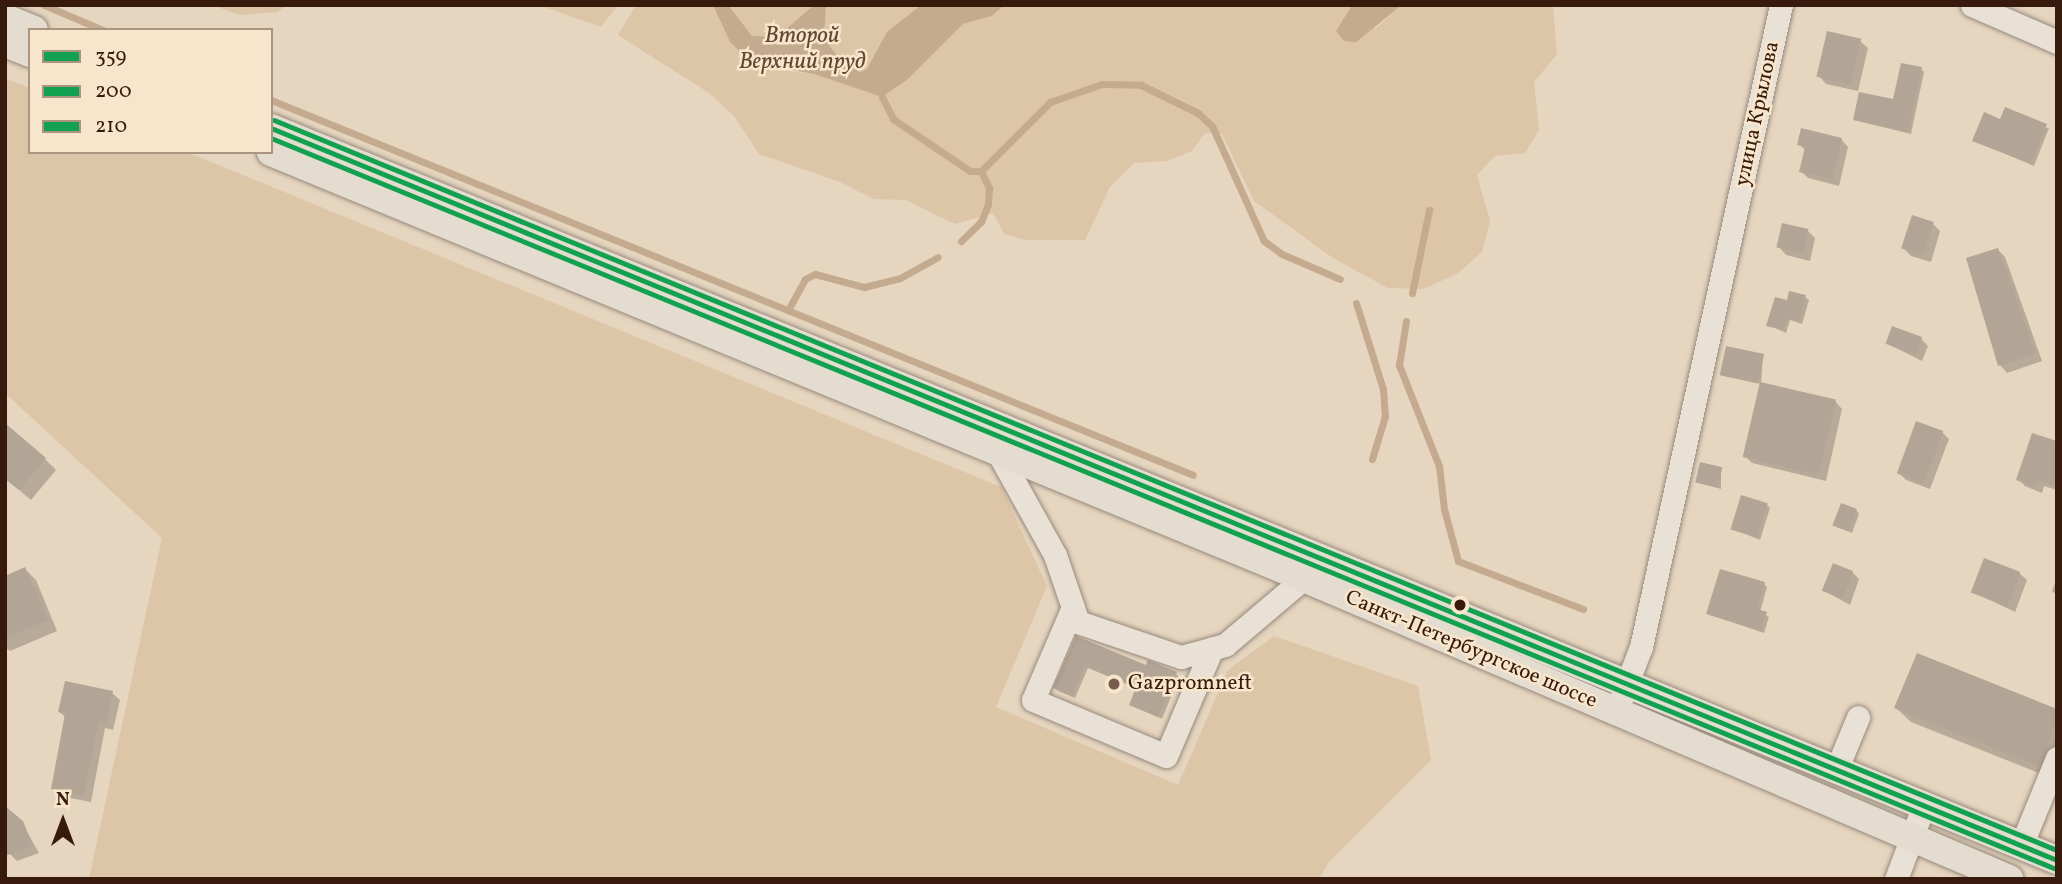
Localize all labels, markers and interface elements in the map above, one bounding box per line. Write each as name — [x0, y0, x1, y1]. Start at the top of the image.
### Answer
water label: Второй Верхний пруд — [739, 22, 865, 76]
legend — [28, 28, 273, 154]
street label: улица Крылова — [1730, 39, 1786, 189]
text: 359 — [95, 42, 126, 71]
text: 200 — [95, 77, 132, 106]
text: 210 — [95, 112, 127, 141]
street label: Санкт-Петербургское шоссе — [1341, 585, 1601, 715]
unlabelled marker — [1453, 598, 1467, 612]
place label: Gazpromneft — [1128, 671, 1252, 697]
marker: Gazpromneft — [1106, 676, 1122, 692]
north arrow — [28, 786, 98, 856]
text: N — [56, 787, 70, 813]

